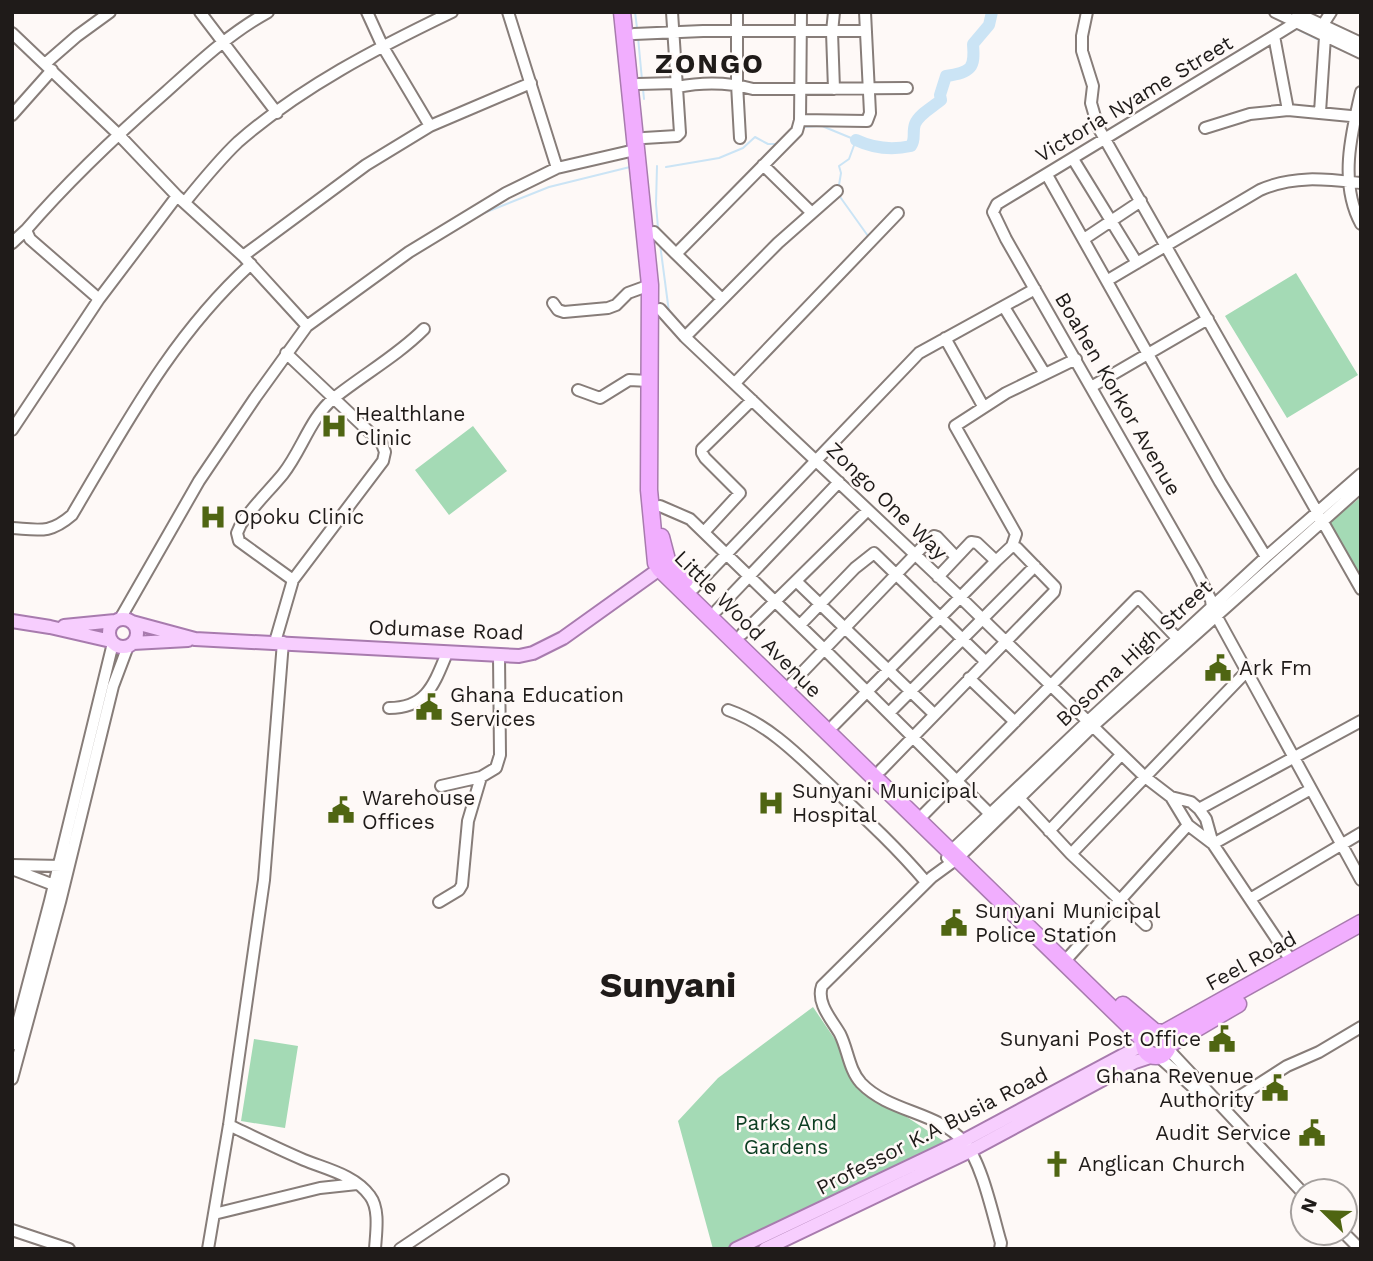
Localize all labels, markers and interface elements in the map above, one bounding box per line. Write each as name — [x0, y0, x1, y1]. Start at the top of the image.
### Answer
street label: Victoria Nyame Street — [1031, 30, 1237, 167]
district label: ZONGO — [655, 47, 765, 80]
street label: Boahen Korkor Avenue — [1050, 288, 1187, 500]
place label: Healthlane Clinic — [355, 401, 465, 450]
hospital icon: Healthlane Clinic — [319, 411, 349, 441]
street label: Zongo One Way — [822, 437, 953, 565]
hospital icon: Opoku Clinic — [198, 502, 228, 532]
place label: Opoku Clinic — [234, 504, 364, 529]
street label: Little Wood Avenue — [670, 545, 827, 702]
street label: Bosoma High Street — [1050, 574, 1217, 731]
street label: Odumase Road — [368, 614, 524, 645]
public building icon: Ark Fm — [1203, 653, 1233, 683]
place label: Ark Fm — [1239, 655, 1312, 680]
place label: Ghana Education Services — [450, 682, 624, 731]
public building icon: Ghana Education Services — [414, 692, 444, 722]
place label: Sunyani Municipal Hospital — [792, 778, 978, 827]
place label: Warehouse Offices — [362, 785, 475, 834]
hospital icon: Sunyani Municipal Hospital — [756, 788, 786, 818]
public building icon: Warehouse Offices — [326, 795, 356, 825]
place label: Sunyani Municipal Police Station — [975, 898, 1161, 947]
public building icon: Sunyani Municipal Police Station — [939, 908, 969, 938]
street label: Feel Road — [1201, 925, 1301, 996]
district label: Sunyani — [600, 964, 736, 1006]
public building icon: Sunyani Post Office — [1207, 1024, 1237, 1054]
place label: Sunyani Post Office — [1000, 1026, 1201, 1051]
street label: Professor K.A Busia Road — [812, 1061, 1052, 1200]
place label: Ghana Revenue Authority — [1096, 1063, 1254, 1112]
public building icon: Ghana Revenue Authority — [1260, 1073, 1290, 1103]
park label: Parks And Gardens — [735, 1110, 837, 1159]
public building icon: Audit Service — [1297, 1118, 1327, 1148]
place label: Audit Service — [1155, 1120, 1291, 1145]
church icon: Anglican Church — [1042, 1149, 1072, 1179]
place label: Anglican Church — [1078, 1151, 1245, 1176]
north arrow — [1289, 1177, 1359, 1247]
text: N — [1295, 1195, 1322, 1217]

